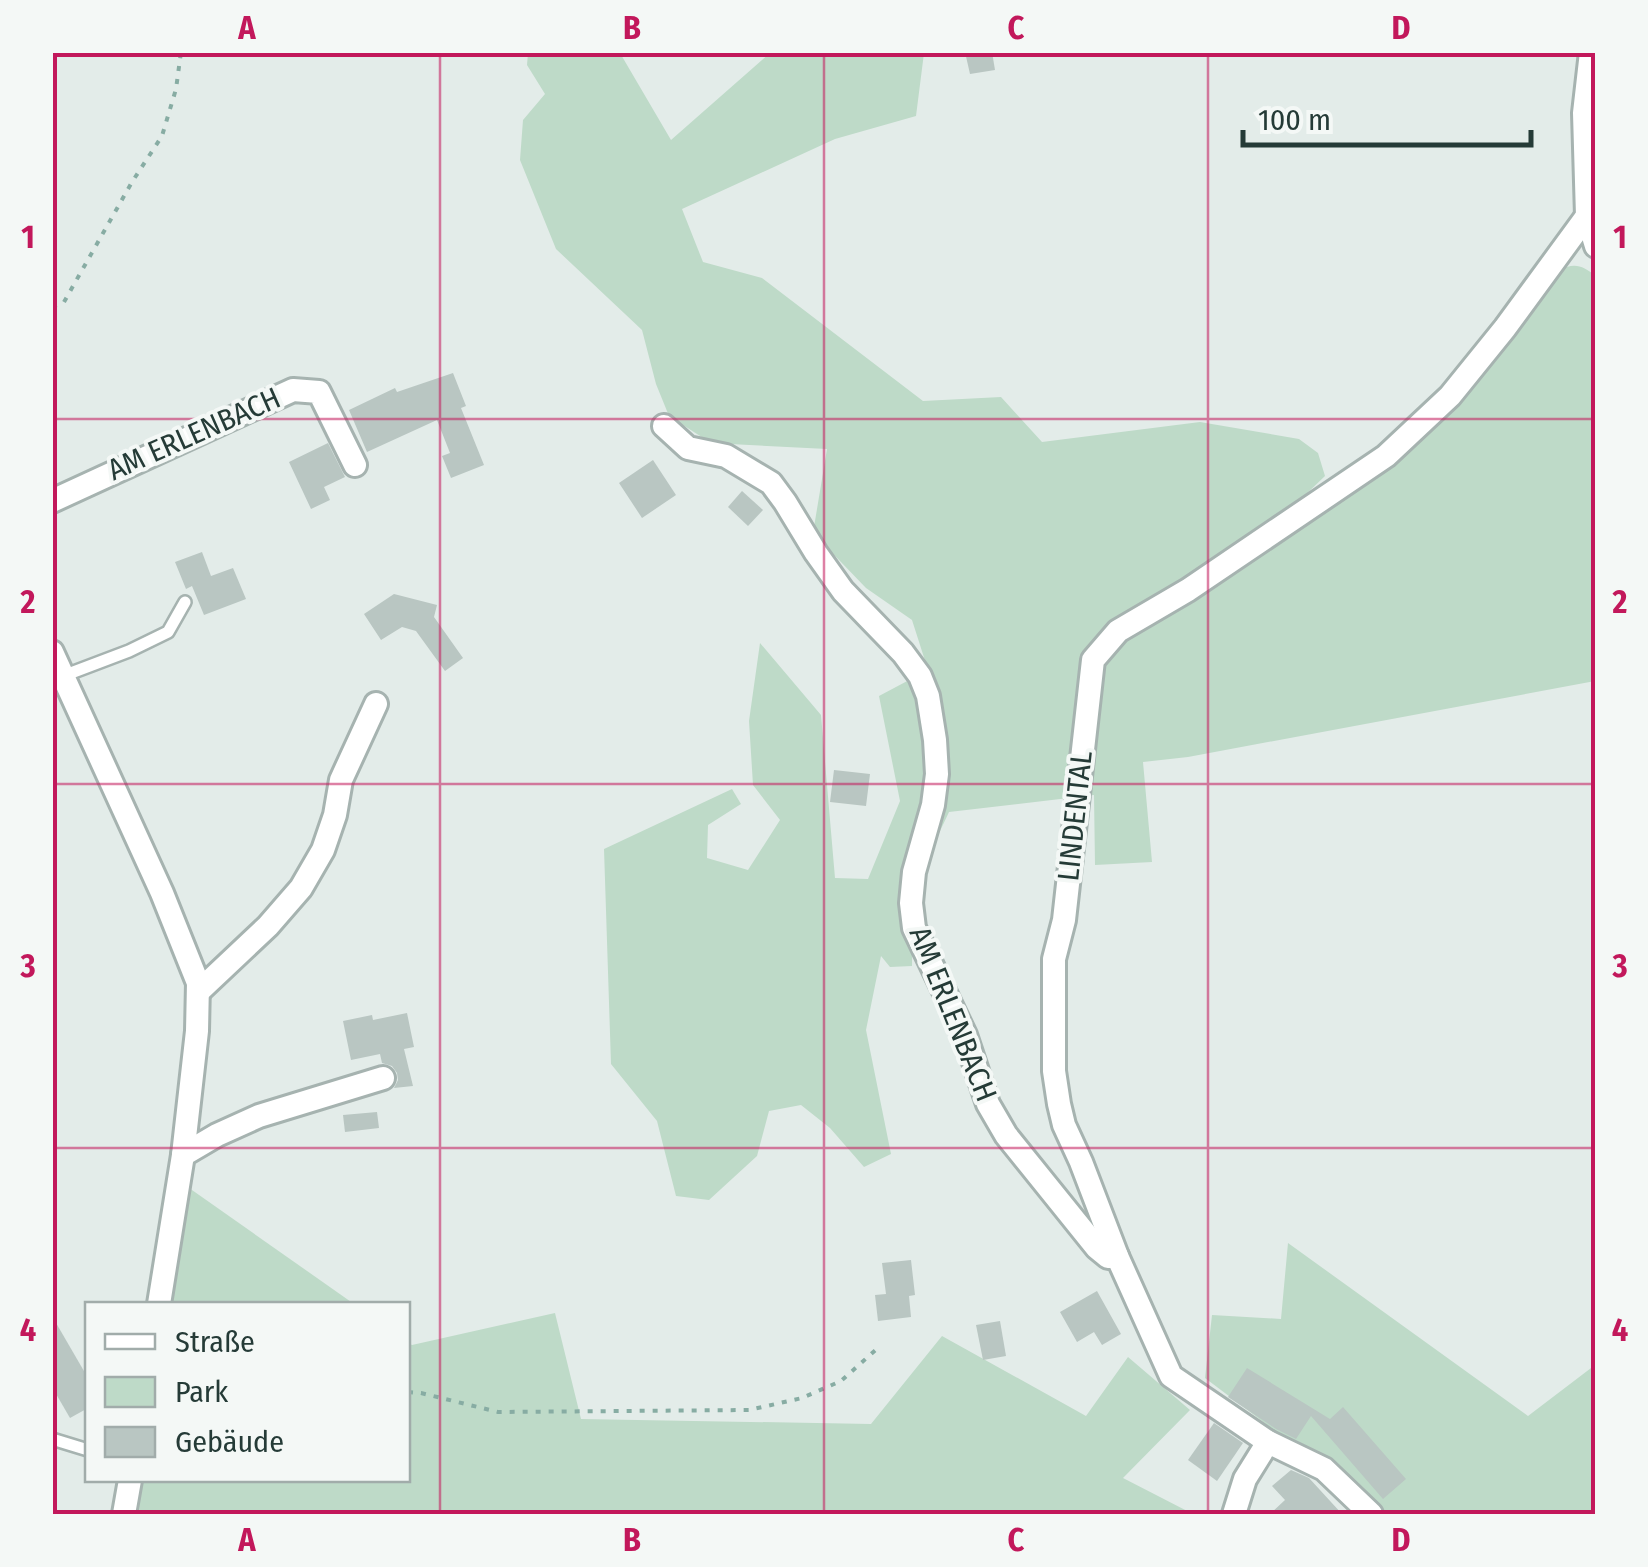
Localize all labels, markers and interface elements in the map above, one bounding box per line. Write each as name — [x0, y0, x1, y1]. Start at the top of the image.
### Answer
text: A — [237, 9, 256, 47]
text: B — [623, 9, 641, 47]
text: C — [1008, 9, 1025, 47]
text: D — [1391, 9, 1411, 47]
scale bar — [1243, 85, 1530, 147]
text: 100 m — [1258, 102, 1331, 138]
text: 1 — [21, 218, 35, 256]
text: 1 — [1613, 218, 1627, 256]
street label: AM ERLENBACH — [102, 380, 286, 488]
text: 2 — [20, 583, 36, 621]
text: 2 — [1612, 583, 1628, 621]
street label: LINDENTAL — [1050, 749, 1100, 883]
street label: AM ERLENBACH — [902, 921, 1004, 1107]
text: 3 — [19, 947, 36, 985]
text: 3 — [1611, 947, 1628, 985]
legend — [85, 1302, 410, 1482]
text: 4 — [20, 1311, 36, 1349]
text: 4 — [1612, 1311, 1628, 1349]
text: Straße — [175, 1324, 255, 1360]
text: Park — [175, 1374, 228, 1410]
text: Gebäude — [175, 1424, 284, 1460]
text: A — [237, 1521, 256, 1559]
text: B — [623, 1521, 641, 1559]
text: C — [1008, 1521, 1025, 1559]
text: D — [1391, 1521, 1411, 1559]

